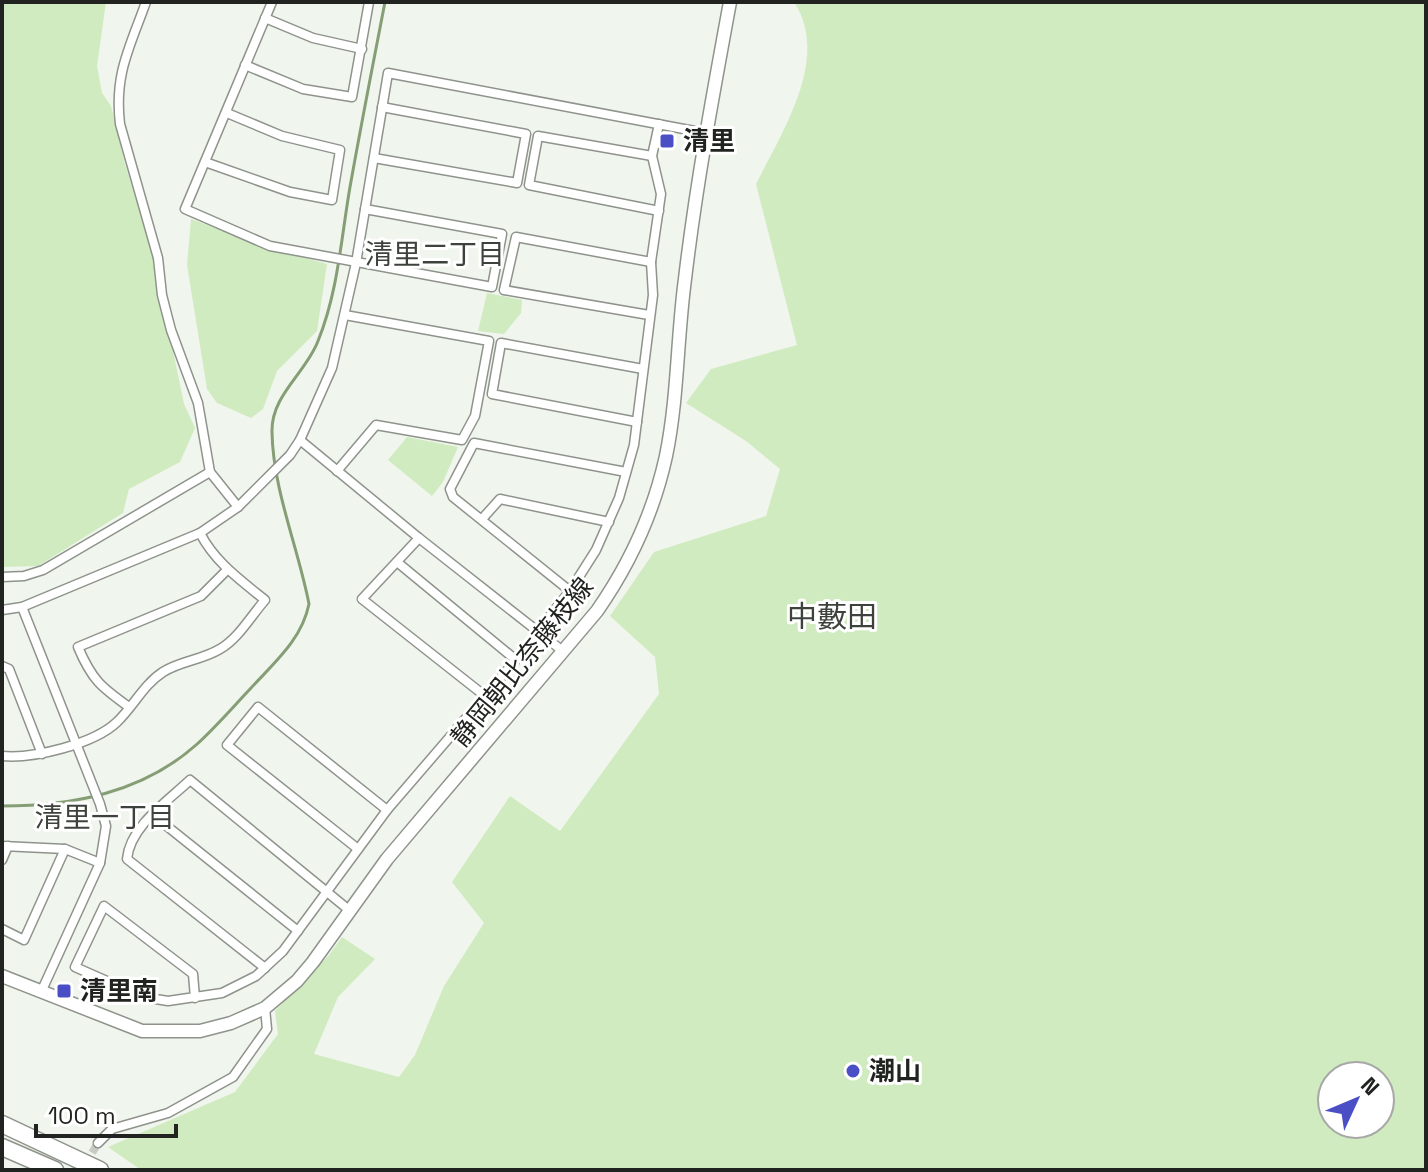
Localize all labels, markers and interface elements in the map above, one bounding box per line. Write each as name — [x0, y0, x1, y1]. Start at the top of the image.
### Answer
place label: 清里 — [683, 124, 735, 158]
marker: 清里 — [658, 132, 676, 150]
district label: 清里二丁目 — [365, 236, 505, 272]
street label: 静岡朝比奈藤枝線 — [443, 570, 601, 754]
district label: 中藪田 — [787, 597, 877, 636]
district label: 清里一丁目 — [35, 799, 175, 835]
place label: 清里南 — [80, 974, 158, 1008]
marker: 清里南 — [55, 982, 73, 1000]
place label: 潮山 — [869, 1054, 921, 1088]
north arrow — [1316, 1060, 1396, 1140]
marker: 潮山 — [844, 1062, 862, 1080]
text: N — [1355, 1071, 1386, 1101]
scale bar — [36, 1088, 176, 1138]
text: 100 m — [48, 1100, 116, 1131]

